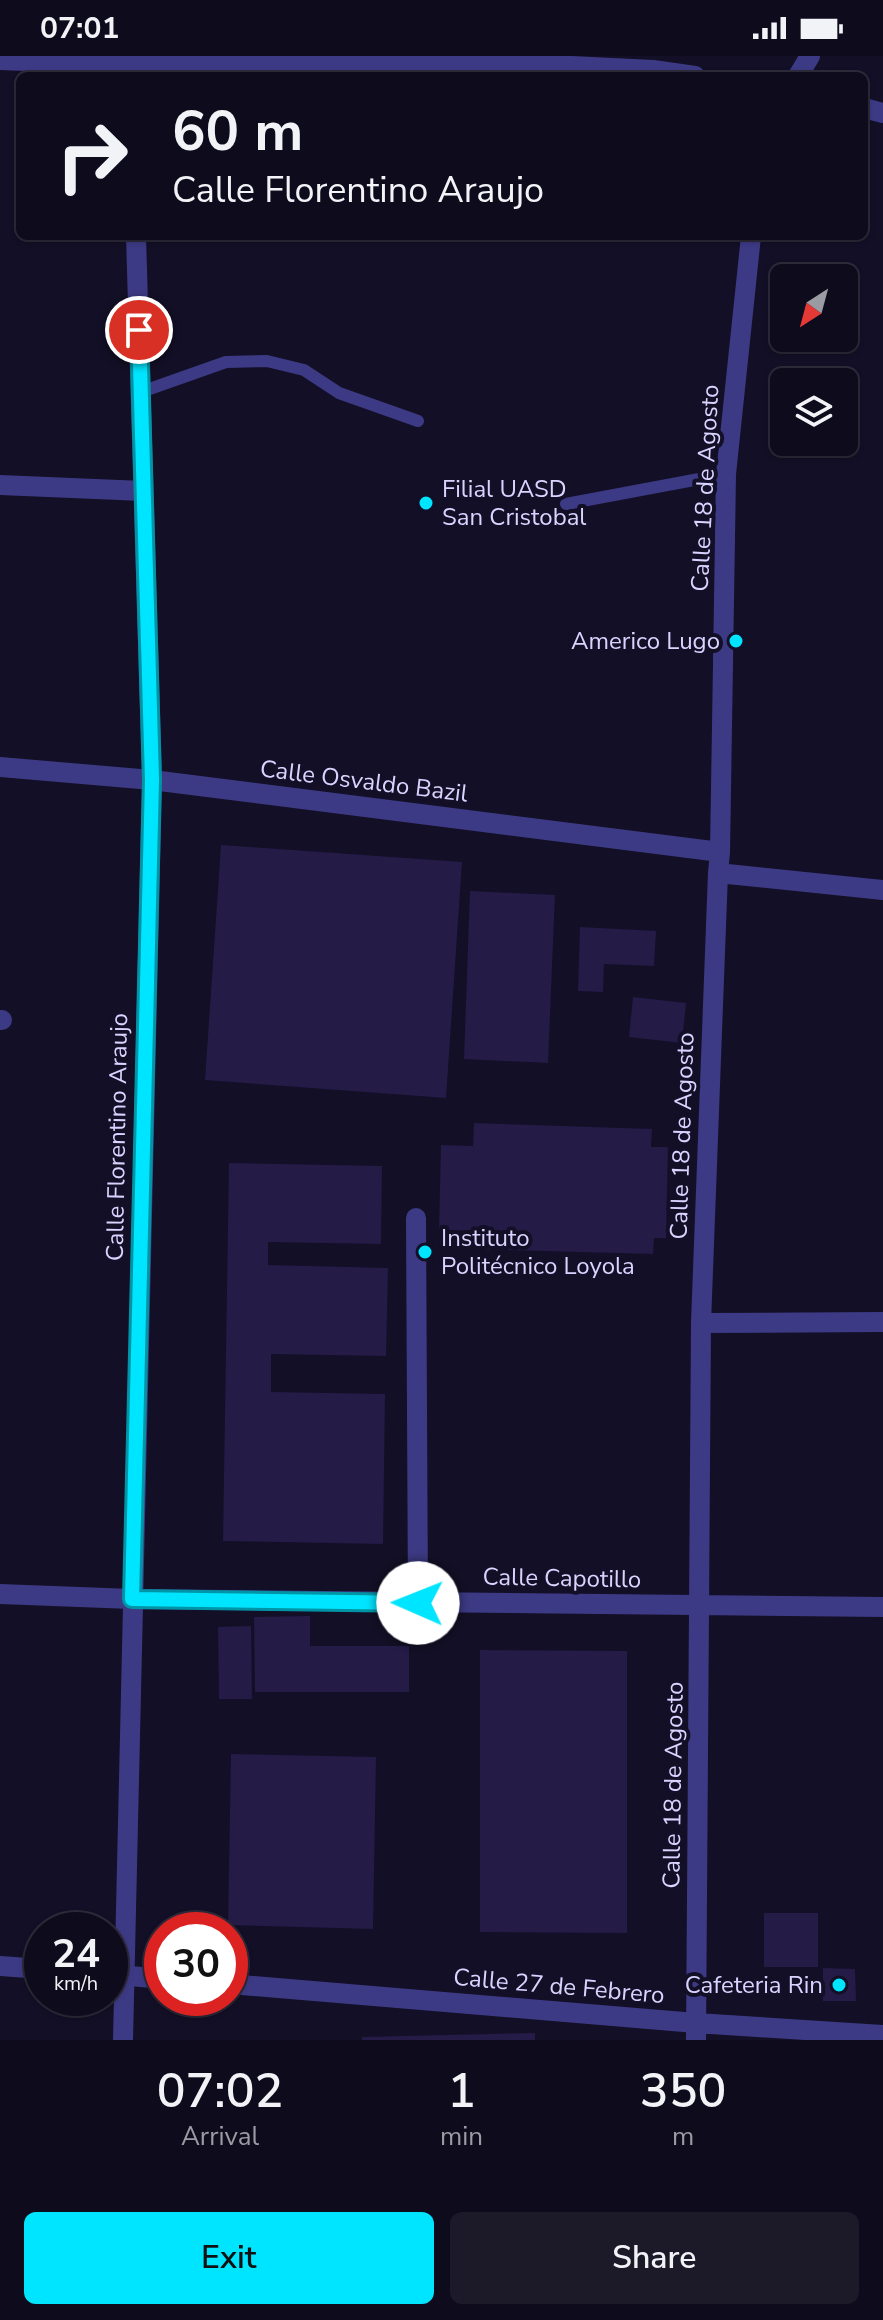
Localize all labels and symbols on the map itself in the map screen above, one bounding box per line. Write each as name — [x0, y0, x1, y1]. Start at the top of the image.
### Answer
north arrow — [770, 264, 858, 352]
pin — [105, 296, 173, 364]
street label: Calle 18 de Agosto — [684, 384, 726, 592]
place label: Filial UASD San Cristobal — [442, 473, 586, 533]
marker: Filial UASD San Cristobal — [417, 494, 435, 512]
place label: Americo Lugo — [571, 625, 720, 657]
marker: Americo Lugo — [727, 632, 745, 650]
street label: Calle Osvaldo Bazil — [258, 752, 470, 810]
street label: Calle Florentino Araujo — [99, 1013, 135, 1261]
street label: Calle 18 de Agosto — [662, 1032, 702, 1240]
place label: Instituto Politécnico Loyola — [441, 1222, 635, 1282]
marker: Instituto Politécnico Loyola — [416, 1243, 434, 1261]
position arrow — [376, 1561, 460, 1645]
street label: Calle Capotillo — [482, 1561, 642, 1595]
street label: Calle 18 de Agosto — [655, 1681, 691, 1889]
speed limit sign: 30 — [144, 1912, 248, 2016]
street label: Calle 27 de Febrero — [452, 1961, 666, 2011]
place label: Cafeteria Rin — [685, 1969, 823, 2001]
marker: Cafeteria Rin — [830, 1976, 848, 1994]

